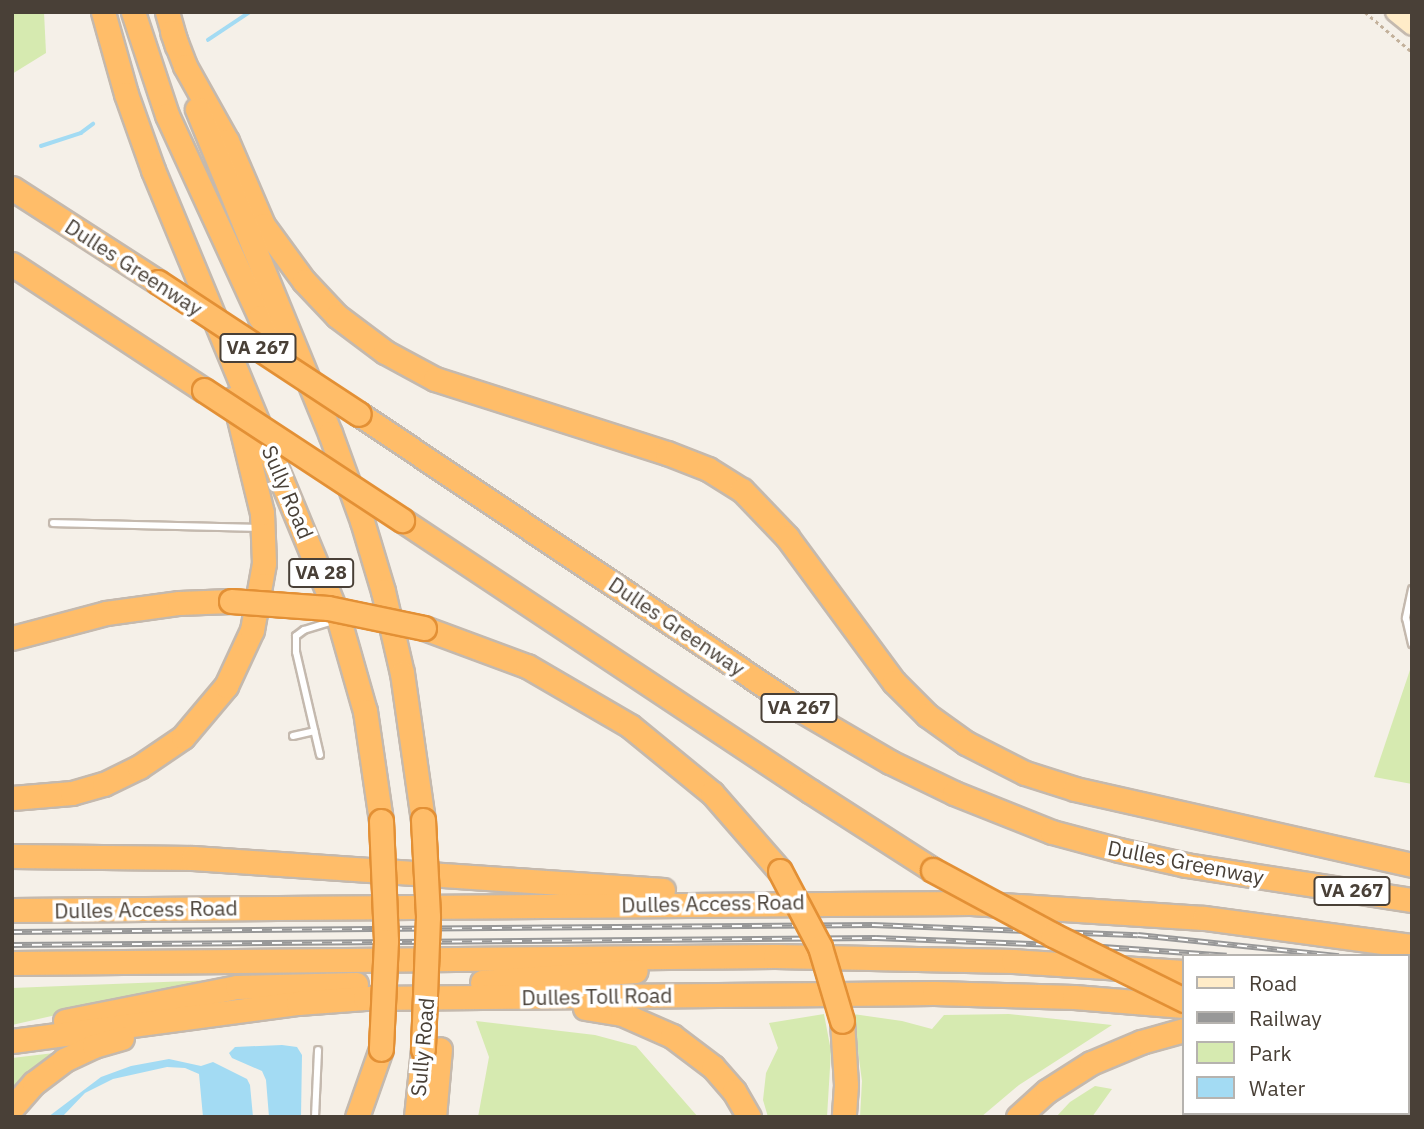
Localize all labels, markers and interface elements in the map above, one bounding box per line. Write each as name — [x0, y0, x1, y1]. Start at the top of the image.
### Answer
street label: Dulles Greenway — [61, 213, 207, 321]
road number: VA 267 — [218, 332, 298, 364]
street label: Sully Road — [257, 442, 319, 542]
road number: VA 28 — [288, 558, 354, 588]
street label: Dulles Greenway — [604, 571, 750, 681]
road number: VA 267 — [759, 692, 839, 723]
street label: Dulles Greenway — [1106, 834, 1266, 890]
road number: VA 267 — [1312, 876, 1392, 906]
street label: Dulles Access Road — [621, 889, 805, 917]
street label: Dulles Access Road — [54, 895, 238, 923]
legend — [1182, 954, 1410, 1115]
text: Road — [1249, 969, 1297, 997]
street label: Dulles Toll Road — [521, 982, 673, 1010]
street label: Sully Road — [405, 997, 439, 1097]
text: Railway — [1249, 1004, 1322, 1032]
text: Park — [1249, 1039, 1292, 1067]
text: Water — [1249, 1074, 1305, 1102]

